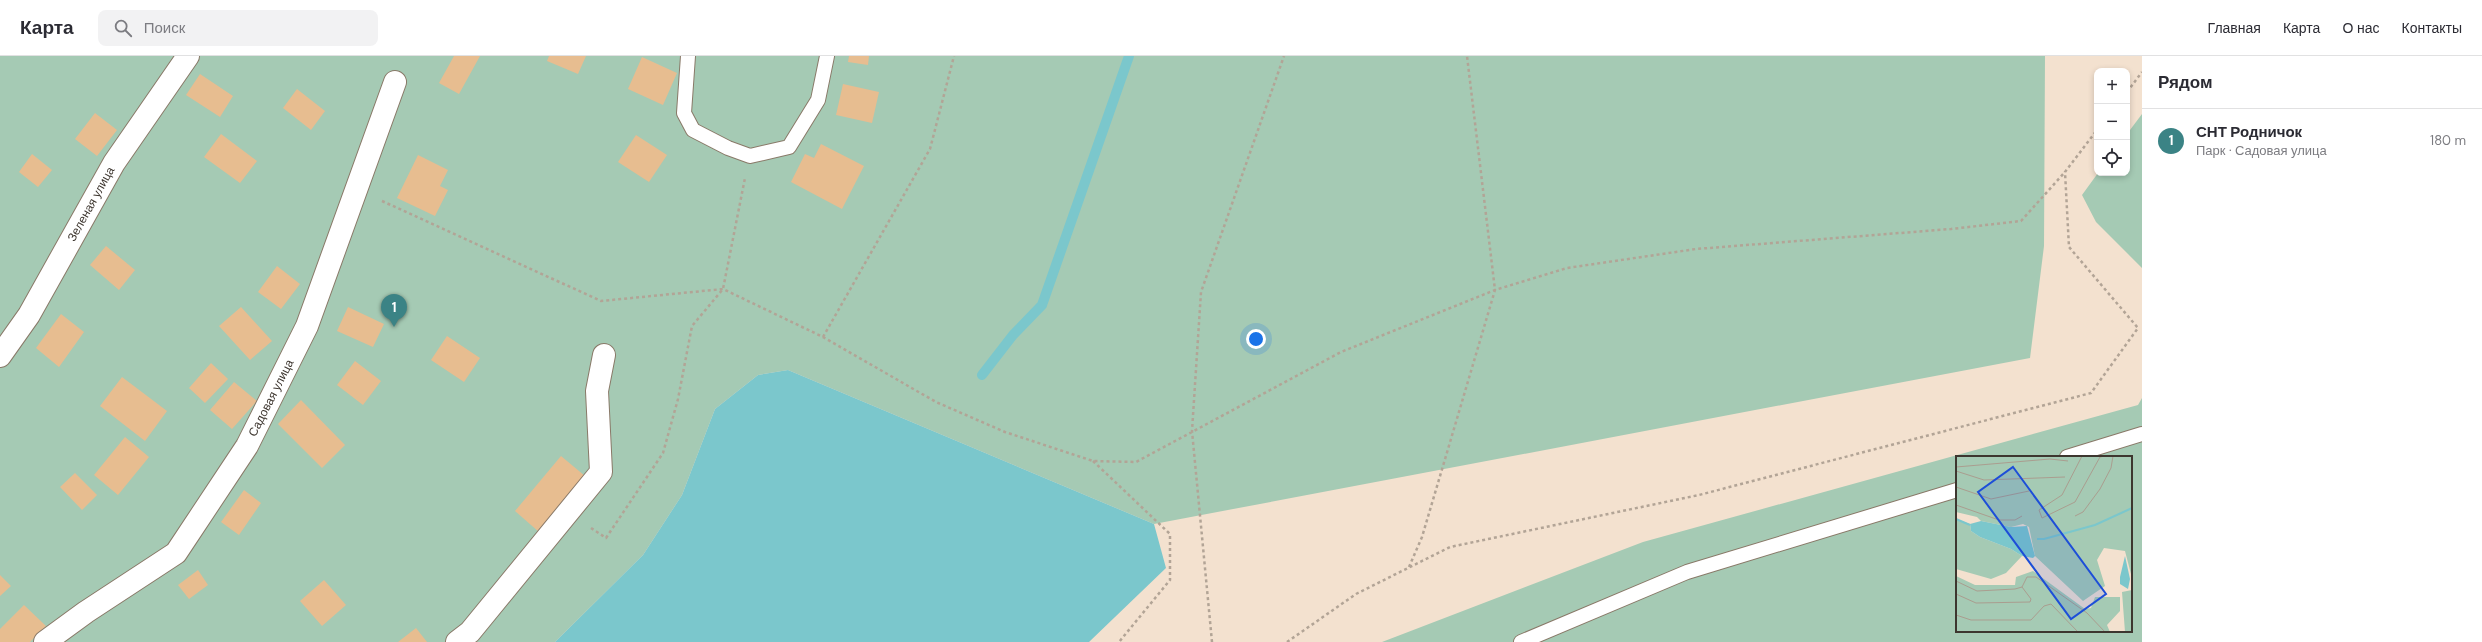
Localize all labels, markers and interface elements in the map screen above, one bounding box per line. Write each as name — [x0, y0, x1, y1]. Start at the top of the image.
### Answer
search box — [98, 10, 378, 46]
text: Карта — [20, 15, 74, 40]
icon: search — [112, 17, 134, 39]
text: Поиск — [144, 18, 185, 38]
text: Главная — [2208, 19, 2261, 37]
text: Карта — [2283, 19, 2320, 37]
text: О нас — [2342, 19, 2380, 37]
text: Контакты — [2402, 19, 2462, 37]
map controls — [2094, 68, 2130, 176]
button: + — [2094, 68, 2130, 104]
text: Рядом — [2158, 71, 2213, 93]
button: − — [2094, 104, 2130, 140]
text: СНТ Родничок — [2196, 122, 2302, 142]
text: 1 — [2169, 132, 2173, 149]
text: 180 m — [2430, 132, 2466, 149]
button: locate — [2094, 140, 2130, 176]
text: Парк · Садовая улица — [2196, 142, 2327, 159]
street label: Зеленая улица — [64, 163, 118, 244]
pin: 1 — [381, 294, 407, 327]
your location — [1246, 329, 1266, 349]
street label: Садовая улица — [245, 356, 298, 439]
inset map — [1956, 456, 2132, 632]

